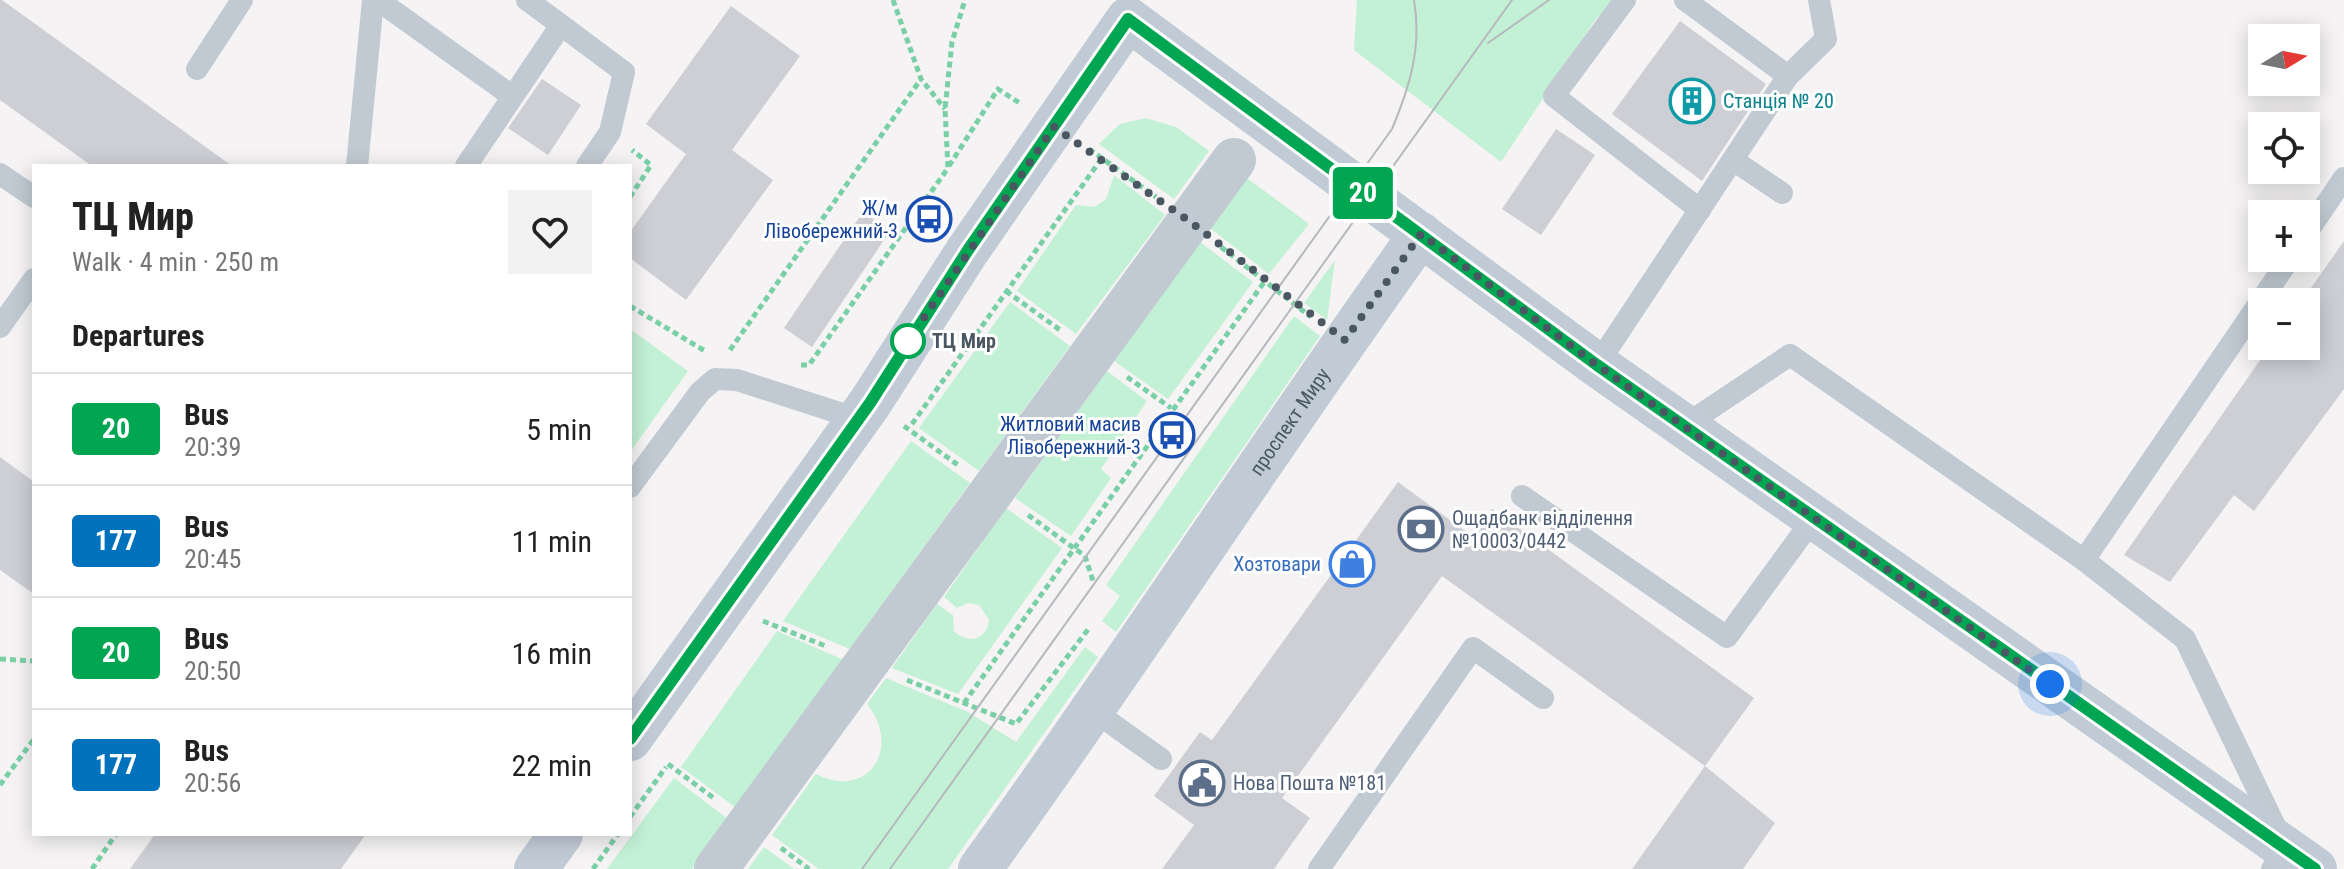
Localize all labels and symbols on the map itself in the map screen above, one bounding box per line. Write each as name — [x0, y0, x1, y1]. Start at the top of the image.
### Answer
north arrow — [2248, 24, 2320, 96]
building icon: Станція № 20 — [1668, 77, 1716, 125]
place label: Станція № 20 — [1723, 89, 1834, 113]
line badge: 20 — [1327, 167, 1399, 219]
bus stop icon: Ж/м Лівобережний-3 — [905, 195, 953, 243]
place label: Ж/м Лівобережний-3 — [764, 196, 898, 243]
marker: ТЦ Мир — [891, 324, 925, 358]
place label: ТЦ Мир — [932, 329, 996, 353]
street label: проспект Миру — [1244, 363, 1335, 480]
bus stop icon: Житловий масив Лівобережний-3 — [1148, 411, 1196, 459]
place label: Житловий масив Лівобережний-3 — [1000, 412, 1141, 459]
bank icon: Ощадбанк відділення №10003/0442 — [1397, 505, 1445, 553]
place label: Ощадбанк відділення №10003/0442 — [1452, 506, 1633, 553]
shop icon: Хозтовари — [1328, 540, 1376, 588]
place label: Хозтовари — [1233, 552, 1321, 576]
your location — [2030, 664, 2070, 704]
public building icon: Нова Пошта №181 — [1178, 759, 1226, 807]
place label: Нова Пошта №181 — [1233, 771, 1386, 795]

